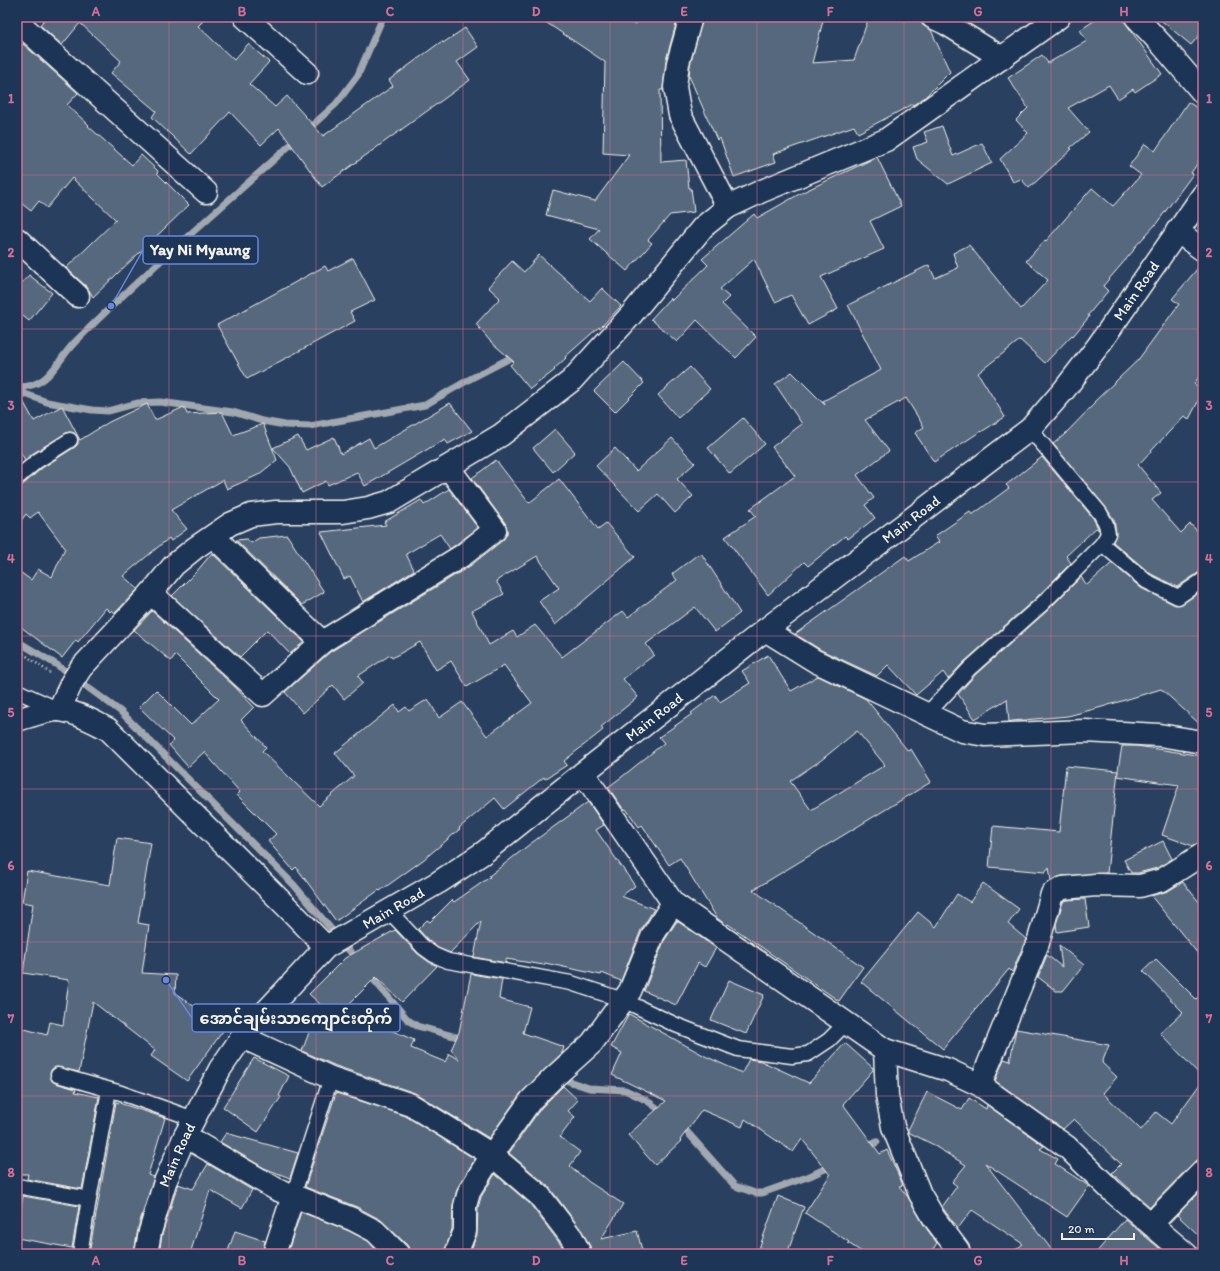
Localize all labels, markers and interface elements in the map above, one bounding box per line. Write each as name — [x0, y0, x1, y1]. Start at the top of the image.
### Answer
text: A — [91, 4, 101, 19]
text: B — [238, 4, 247, 19]
text: C — [386, 4, 395, 19]
text: D — [532, 4, 541, 19]
text: E — [680, 4, 688, 19]
text: F — [827, 4, 834, 19]
text: G — [974, 4, 983, 19]
text: H — [1120, 4, 1129, 19]
text: 1 — [8, 91, 14, 106]
text: 1 — [1206, 91, 1212, 106]
callout: Yay Ni Myaung — [143, 236, 258, 264]
text: Yay Ni Myaung — [149, 240, 251, 260]
text: 2 — [8, 245, 15, 260]
text: 2 — [1206, 245, 1213, 260]
street label: Main Road — [1110, 258, 1163, 324]
text: 3 — [7, 398, 15, 413]
text: 3 — [1205, 398, 1213, 413]
street label: Main Road — [878, 492, 944, 547]
text: 4 — [7, 551, 15, 566]
text: 4 — [1205, 551, 1213, 566]
street label: Main Road — [622, 689, 687, 745]
text: 5 — [8, 705, 15, 720]
text: 5 — [1206, 705, 1213, 720]
text: 6 — [8, 858, 15, 873]
text: 6 — [1206, 858, 1213, 873]
street label: Main Road — [359, 883, 427, 933]
callout: အောင်ချမ်းသာကျောင်းတိုက် — [192, 1004, 400, 1032]
text: အောင်ချမ်းသာကျောင်းတိုက် — [200, 1007, 393, 1032]
text: 7 — [7, 1011, 15, 1026]
text: 7 — [1205, 1011, 1213, 1026]
street label: Main Road — [155, 1120, 199, 1190]
text: 8 — [7, 1165, 15, 1180]
text: 8 — [1205, 1165, 1213, 1180]
scale bar — [1062, 1215, 1134, 1241]
text: 20 m — [1068, 1222, 1095, 1236]
text: A — [91, 1253, 101, 1268]
text: B — [238, 1253, 247, 1268]
text: C — [386, 1253, 395, 1268]
text: D — [532, 1253, 541, 1268]
text: E — [680, 1253, 688, 1268]
text: F — [827, 1253, 834, 1268]
text: G — [974, 1253, 983, 1268]
text: H — [1120, 1253, 1129, 1268]

